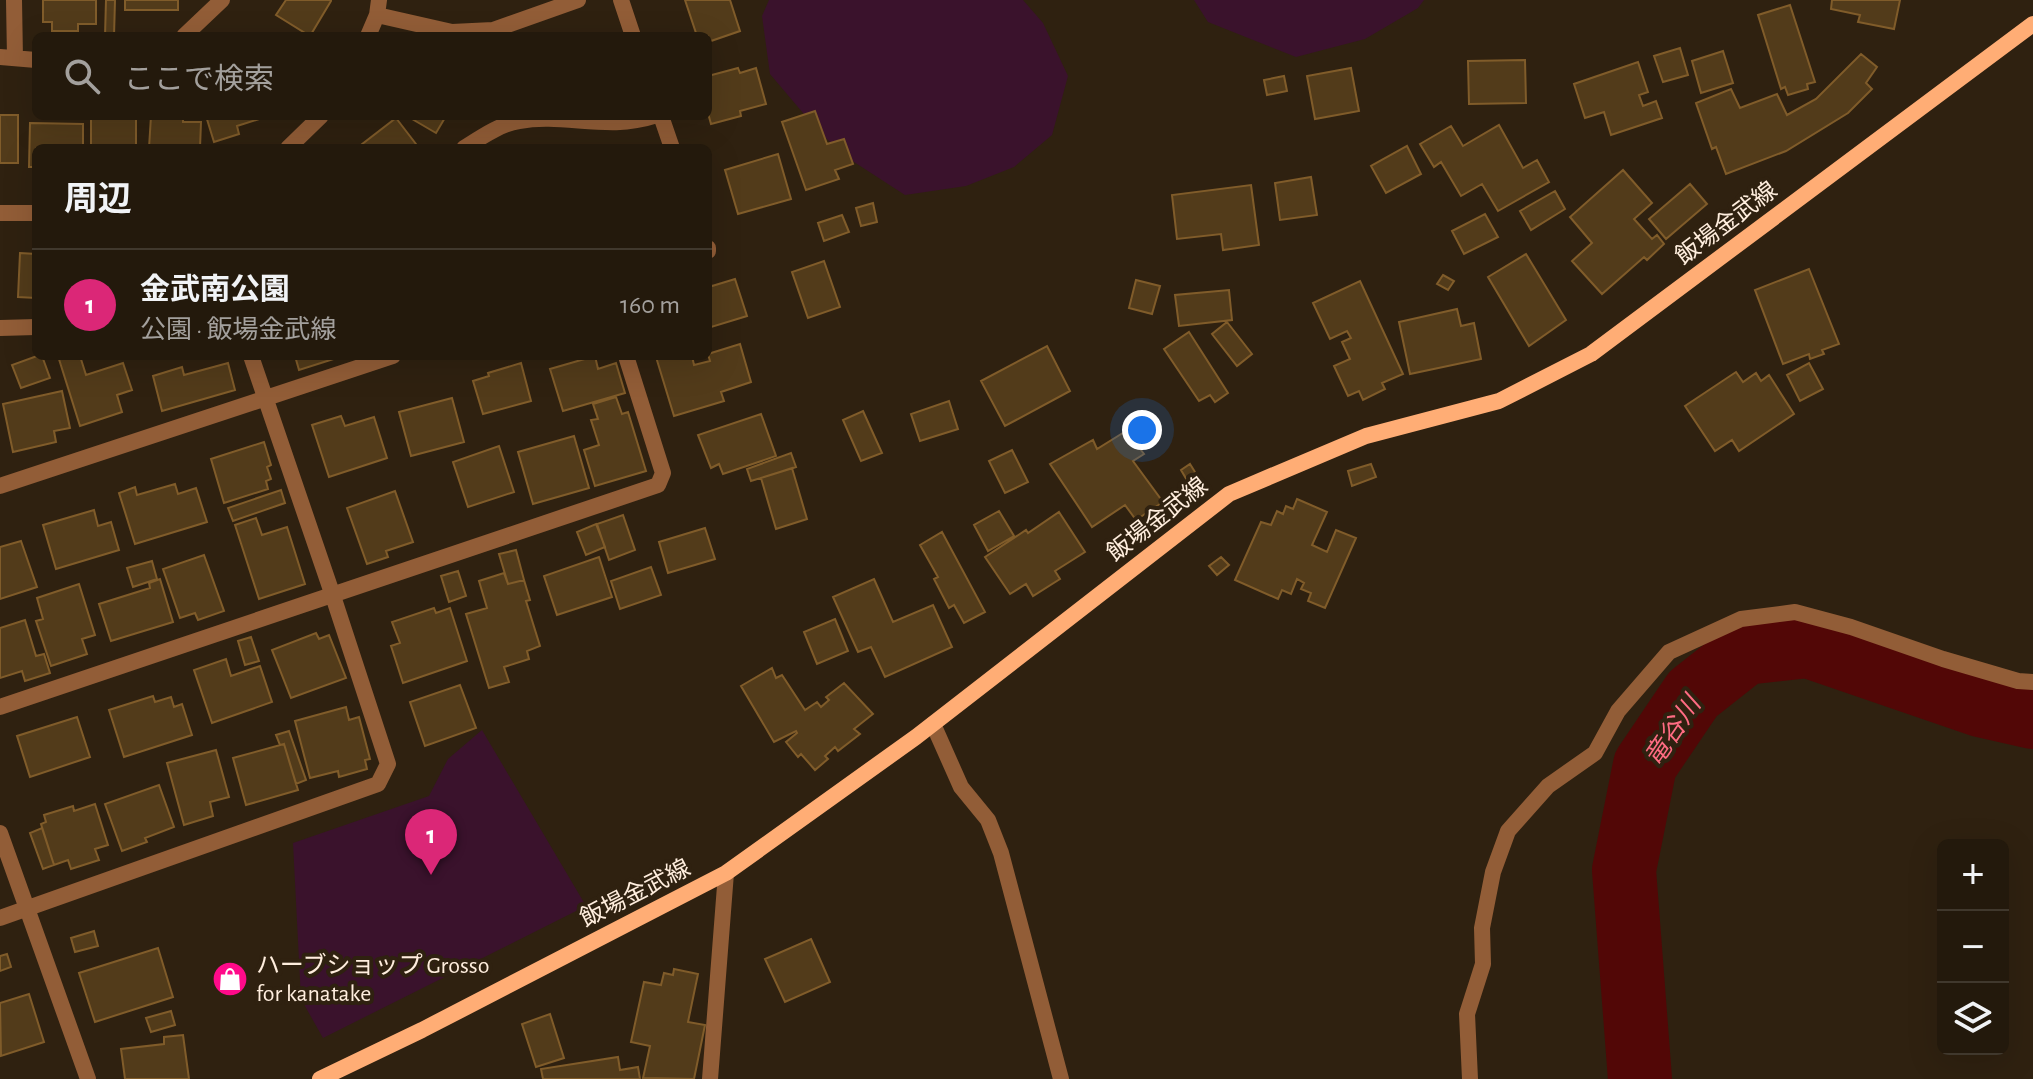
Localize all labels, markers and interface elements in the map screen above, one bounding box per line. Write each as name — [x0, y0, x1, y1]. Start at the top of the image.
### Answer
search box — [32, 32, 712, 120]
icon: search — [60, 54, 104, 98]
text: ここで検索 — [124, 65, 274, 95]
street label: 飯場金武線 — [1670, 177, 1782, 269]
text: 周辺 — [64, 183, 132, 217]
text: 金武南公園 — [140, 275, 290, 305]
text: 1 — [85, 292, 95, 318]
text: 160 m — [620, 292, 680, 318]
text: 公園 · 飯場金武線 — [140, 317, 337, 343]
your location — [1122, 410, 1162, 450]
street label: 飯場金武線 — [1102, 472, 1212, 566]
water label: 竜谷川 — [1639, 689, 1707, 771]
pin: 1 — [405, 809, 457, 875]
map controls — [1937, 839, 2009, 1055]
button: + — [1937, 839, 2009, 911]
street label: 飯場金武線 — [576, 854, 694, 932]
button: − — [1937, 911, 2009, 983]
place label: ハーブショップ Grosso for kanatake — [256, 952, 490, 1006]
shop icon: ハーブショップ Grosso for kanatake — [211, 960, 249, 998]
button: layers — [1937, 983, 2009, 1055]

